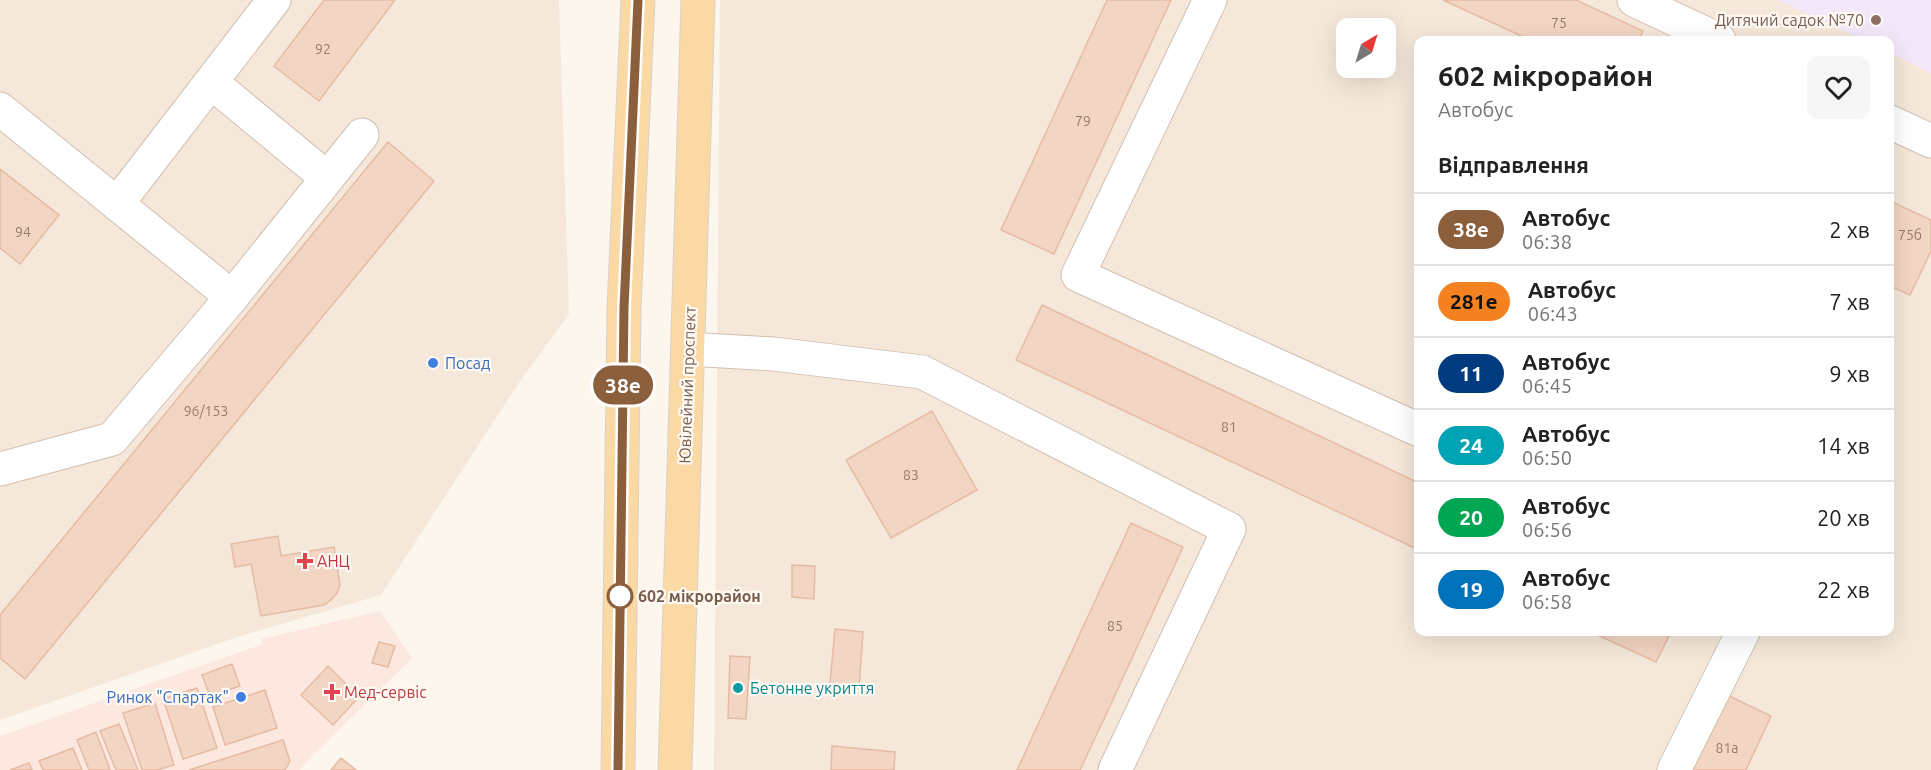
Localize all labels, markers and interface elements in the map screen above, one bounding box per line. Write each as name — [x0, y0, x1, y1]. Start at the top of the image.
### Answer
place label: Дитячий садок №70 — [1715, 11, 1864, 29]
marker: Дитячий садок №70 — [1869, 13, 1883, 27]
house number: 75 — [1551, 15, 1567, 31]
north arrow — [1336, 18, 1396, 78]
map controls — [1336, 18, 1396, 78]
house number: 92 — [315, 41, 331, 57]
button: heart — [1807, 56, 1870, 119]
text: 602 мікрорайон — [1438, 60, 1653, 91]
text: Автобус — [1438, 98, 1513, 121]
house number: 79 — [1075, 113, 1091, 129]
text: Відправлення — [1438, 152, 1589, 177]
text: Автобус — [1522, 205, 1610, 230]
text: 38е — [1453, 217, 1489, 241]
text: 2 хв — [1829, 217, 1870, 242]
house number: 94 — [15, 224, 31, 240]
house number: 75б — [1898, 227, 1922, 243]
text: 06:38 — [1522, 230, 1572, 253]
text: Автобус — [1528, 277, 1616, 302]
text: 281е — [1450, 289, 1498, 313]
text: 7 хв — [1829, 289, 1870, 314]
text: 06:43 — [1528, 302, 1578, 325]
street label: Ювілейний проспект — [675, 306, 699, 464]
text: Автобус — [1522, 349, 1610, 374]
place label: Посад — [445, 354, 490, 372]
marker: Посад — [426, 356, 440, 370]
text: 11 — [1459, 361, 1483, 385]
text: 9 хв — [1829, 361, 1870, 386]
line badge: 38е — [588, 366, 658, 404]
text: 38е — [605, 373, 641, 397]
text: 06:45 — [1522, 374, 1572, 397]
house number: 96/153 — [184, 403, 228, 419]
house number: 81 — [1221, 419, 1237, 435]
text: Автобус — [1522, 421, 1610, 446]
text: 24 — [1459, 433, 1483, 457]
text: 14 хв — [1817, 433, 1870, 458]
text: 06:50 — [1522, 446, 1572, 469]
house number: 83 — [903, 467, 919, 483]
text: Автобус — [1522, 493, 1610, 518]
text: 20 — [1459, 505, 1483, 529]
text: 20 хв — [1817, 505, 1870, 530]
text: 06:56 — [1522, 518, 1572, 541]
place label: АНЦ — [317, 552, 350, 570]
marker: АНЦ — [298, 554, 312, 568]
text: Автобус — [1522, 565, 1610, 590]
text: 19 — [1459, 577, 1483, 601]
text: 22 хв — [1817, 577, 1870, 602]
marker: 602 мікрорайон — [607, 583, 633, 609]
place label: 602 мікрорайон — [638, 587, 761, 605]
text: 06:58 — [1522, 590, 1572, 613]
house number: 85 — [1107, 618, 1123, 634]
place label: Бетонне укриття — [750, 679, 874, 697]
marker: Бетонне укриття — [731, 681, 745, 695]
place label: Мед-сервіс — [344, 683, 427, 701]
marker: Мед-сервіс — [325, 685, 339, 699]
place label: Ринок "Спартак" — [107, 688, 229, 706]
marker: Ринок "Спартак" — [234, 690, 248, 704]
house number: 81а — [1716, 740, 1739, 756]

